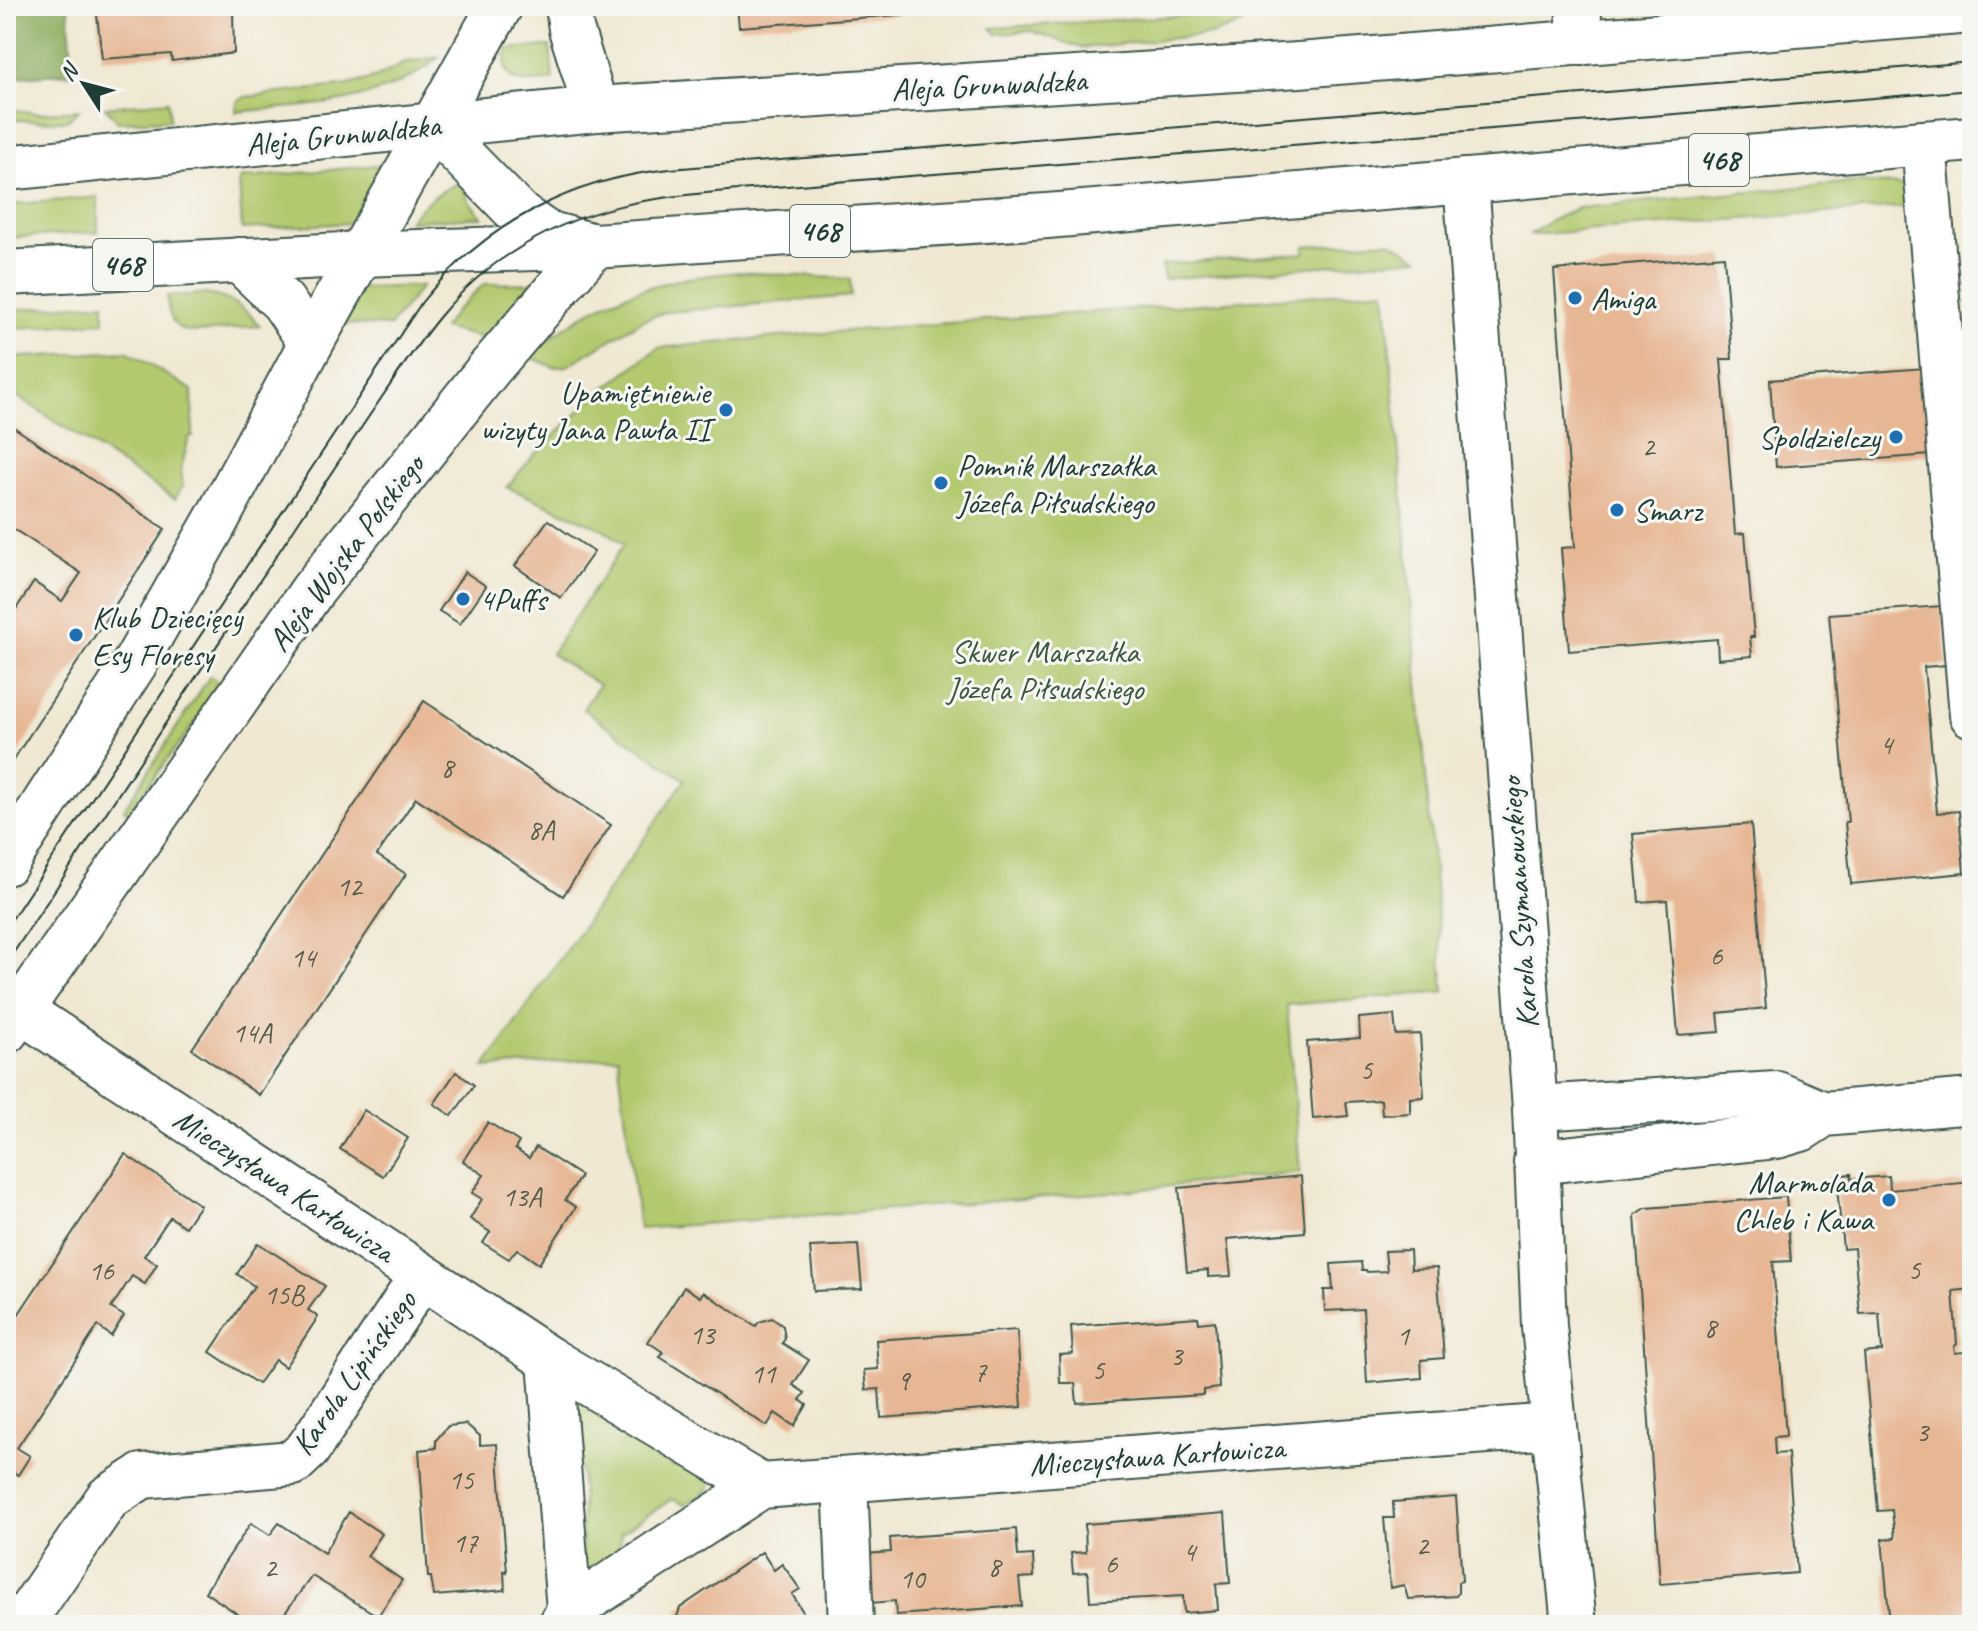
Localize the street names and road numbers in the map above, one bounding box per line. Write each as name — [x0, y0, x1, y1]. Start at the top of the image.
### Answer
street label: Aleja Grunwaldzka — [890, 59, 1090, 111]
street label: Aleja Grunwaldzka — [244, 104, 444, 166]
road number: 468 — [1689, 134, 1749, 186]
road number: 468 — [790, 205, 850, 257]
road number: 468 — [93, 239, 153, 291]
street label: Aleja Wojska Polskiego — [258, 443, 436, 660]
street label: Karola Szymanowskiego — [1490, 772, 1548, 1030]
street label: Mieczysława Karłowicza — [166, 1098, 405, 1273]
street label: Karola Lipińskiego — [282, 1281, 427, 1463]
street label: Mieczysława Karłowicza — [1028, 1426, 1289, 1485]

